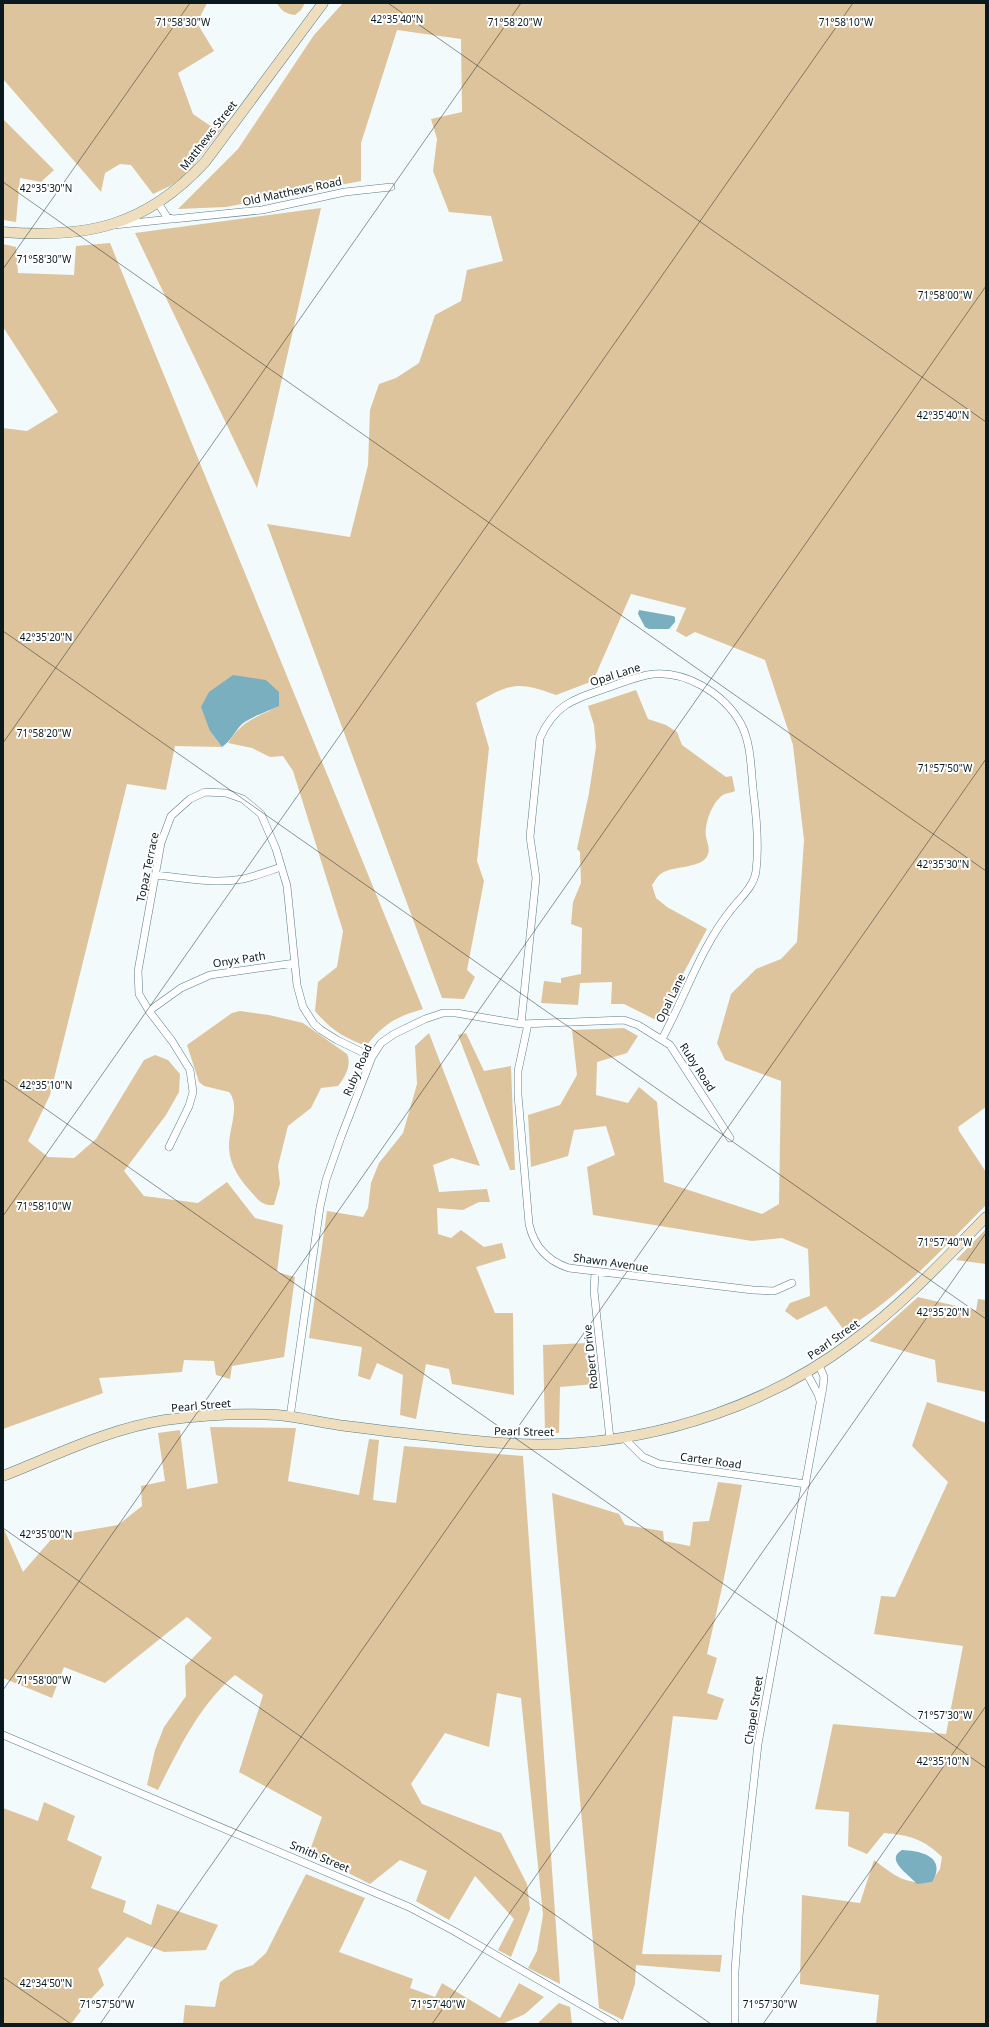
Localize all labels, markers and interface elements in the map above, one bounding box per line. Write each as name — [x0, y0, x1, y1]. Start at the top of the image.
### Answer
text: 42°35'40"N — [371, 12, 423, 26]
text: 71°58'30"W — [156, 15, 211, 29]
text: 71°58'20"W — [488, 15, 543, 29]
text: 71°58'10"W — [819, 15, 874, 29]
street label: Matthews Street — [176, 97, 240, 173]
street label: Old Matthews Road — [241, 173, 343, 209]
text: 42°35'30"N — [20, 181, 72, 195]
text: 71°58'30"W — [17, 252, 72, 266]
text: 71°58'00"W — [918, 288, 973, 302]
text: 42°35'40"N — [917, 408, 969, 422]
text: 42°35'20"N — [20, 630, 72, 644]
street label: Opal Lane — [588, 659, 642, 689]
text: 71°58'20"W — [17, 726, 72, 740]
text: 71°57'50"W — [918, 761, 973, 775]
street label: Topaz Terrace — [132, 831, 162, 903]
text: 42°35'30"N — [917, 857, 969, 871]
street label: Onyx Path — [212, 947, 266, 971]
street label: Opal Lane — [652, 971, 688, 1025]
street label: Ruby Road — [677, 1040, 719, 1094]
street label: Ruby Road — [339, 1042, 375, 1098]
text: 42°35'10"N — [20, 1078, 72, 1092]
text: 71°58'10"W — [17, 1199, 72, 1213]
text: 71°57'40"W — [918, 1235, 973, 1249]
street label: Shawn Avenue — [572, 1249, 650, 1275]
text: 42°35'20"N — [917, 1305, 969, 1319]
street label: Pearl Street — [804, 1316, 862, 1362]
street label: Robert Drive — [579, 1324, 601, 1390]
street label: Pearl Street — [170, 1395, 232, 1415]
street label: Pearl Street — [494, 1423, 554, 1439]
street label: Carter Road — [679, 1448, 743, 1472]
text: 42°35'00"N — [20, 1527, 72, 1541]
text: 71°58'00"W — [17, 1673, 72, 1687]
street label: Chapel Street — [740, 1675, 766, 1745]
text: 71°57'30"W — [918, 1708, 973, 1722]
text: 42°35'10"N — [917, 1754, 969, 1768]
street label: Smith Street — [288, 1837, 352, 1875]
text: 42°34'50"N — [20, 1976, 72, 1990]
text: 71°57'50"W — [80, 1997, 135, 2011]
text: 71°57'40"W — [411, 1997, 466, 2011]
text: 71°57'30"W — [743, 1997, 798, 2011]

